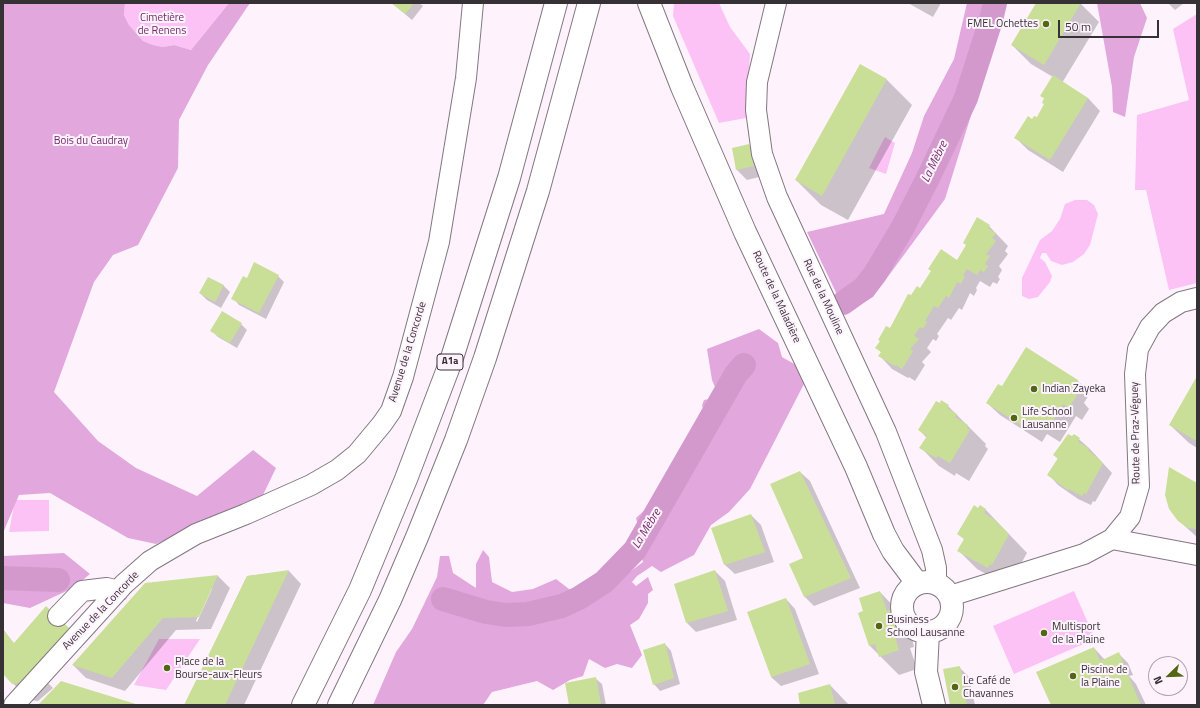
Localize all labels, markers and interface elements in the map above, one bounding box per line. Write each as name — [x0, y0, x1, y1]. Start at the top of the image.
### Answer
park label: Cimetière de Renens — [138, 11, 186, 37]
scale bar — [1060, 12, 1161, 38]
place label: FMEL Ochettes — [967, 17, 1038, 31]
text: 50 m — [1065, 17, 1091, 36]
marker: FMEL Ochettes — [1041, 19, 1051, 29]
park label: Bois du Caudray — [54, 134, 128, 148]
water label: La Mèbre — [919, 139, 951, 185]
street label: Route de la Maladière — [749, 249, 803, 345]
street label: Rue de la Mouline — [800, 257, 846, 337]
street label: Avenue de la Concorde — [386, 300, 430, 404]
road number: A1a — [437, 354, 463, 370]
street label: Route de Praz-Véguey — [1129, 381, 1143, 485]
place label: Indian Zayeka — [1042, 382, 1106, 396]
marker: Indian Zayeka — [1029, 384, 1039, 394]
place label: Life School Lausanne — [1022, 405, 1072, 431]
marker: Life School Lausanne — [1009, 413, 1019, 423]
water label: La Mèbre — [630, 507, 664, 551]
street label: Avenue de la Concorde — [60, 569, 142, 653]
place label: Business School Lausanne — [887, 613, 965, 639]
place label: Multisport de la Plaine — [1052, 620, 1105, 646]
marker: Business School Lausanne — [874, 621, 884, 631]
marker: Multisport de la Plaine — [1039, 628, 1049, 638]
place label: Place de la Bourse-aux-Fleurs — [175, 655, 262, 681]
north arrow — [1148, 656, 1188, 696]
marker: Place de la Bourse-aux-Fleurs — [162, 663, 172, 673]
place label: Piscine de la Plaine — [1081, 663, 1128, 689]
marker: Piscine de la Plaine — [1068, 671, 1078, 681]
place label: Le Café de Chavannes — [963, 674, 1014, 700]
text: N — [1149, 674, 1167, 687]
marker: Le Café de Chavannes — [950, 682, 960, 692]

